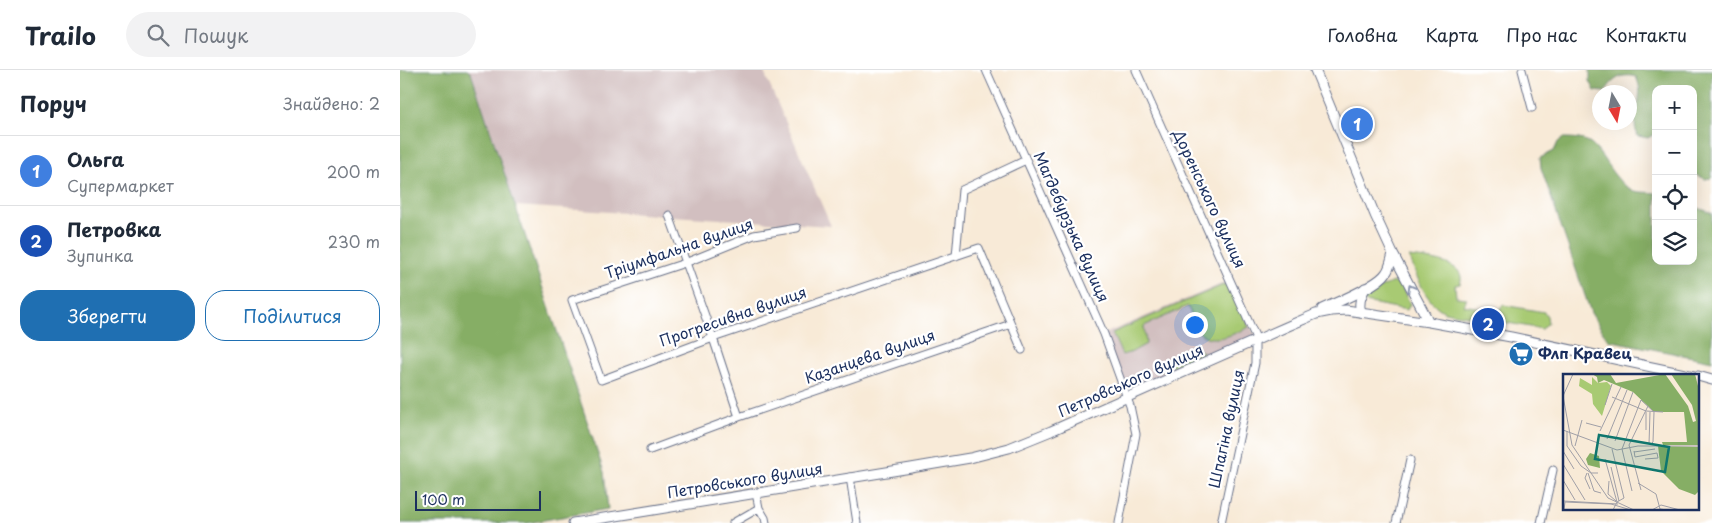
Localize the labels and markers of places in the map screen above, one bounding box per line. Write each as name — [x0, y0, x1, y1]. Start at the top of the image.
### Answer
pin: 1 — [1341, 105, 1373, 143]
pin: 2 — [1472, 305, 1504, 343]
supermarket icon: Флп Кравец — [1508, 341, 1534, 367]
place label: Флп Кравец — [1538, 341, 1632, 364]

